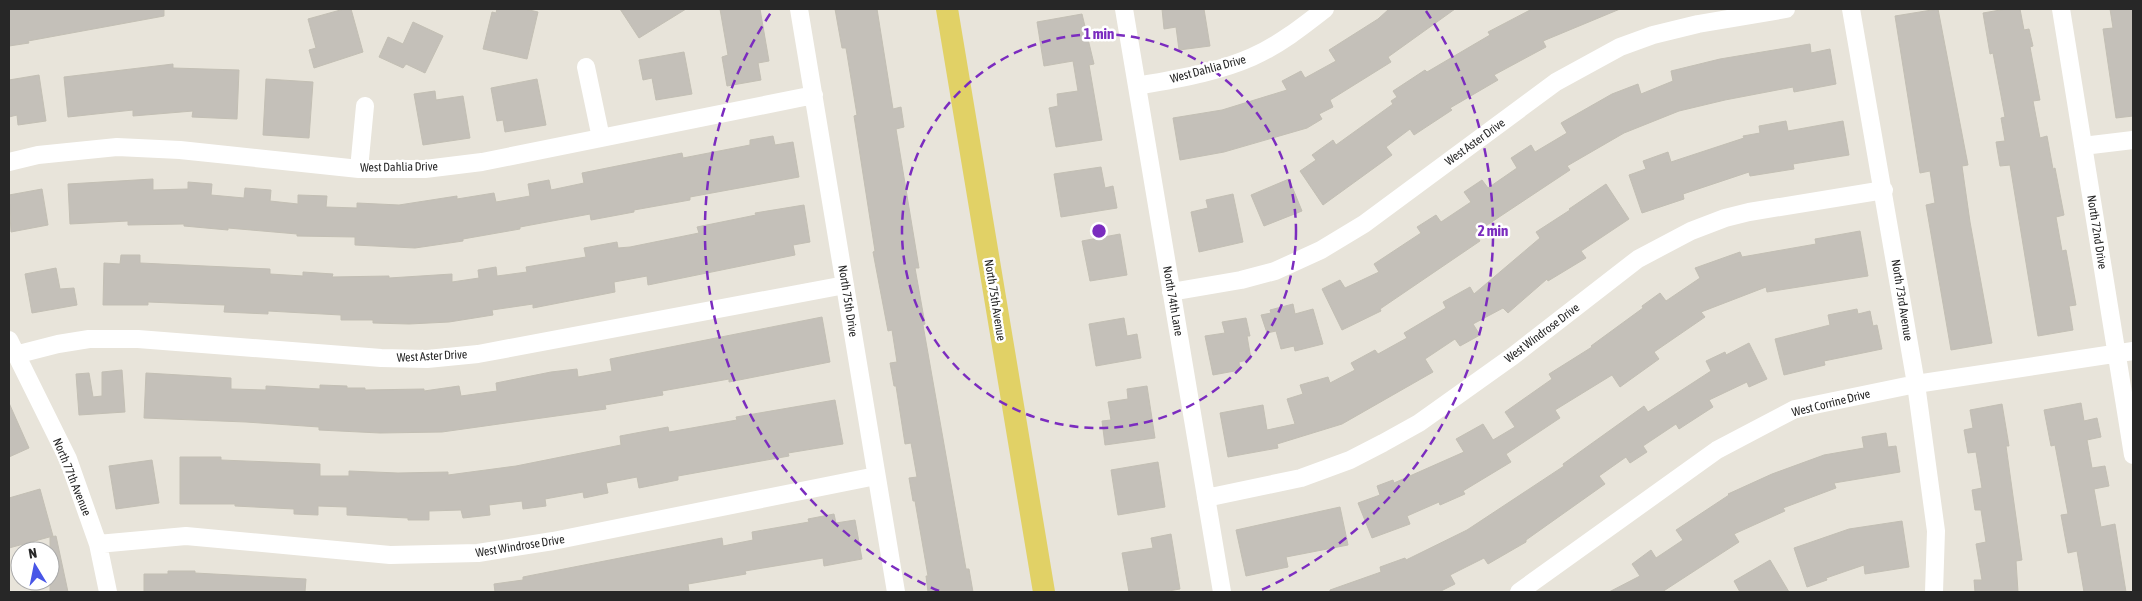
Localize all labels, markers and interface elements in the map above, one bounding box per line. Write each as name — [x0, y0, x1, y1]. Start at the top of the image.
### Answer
text: 1 min — [1084, 25, 1114, 42]
street label: West Dahlia Drive — [1169, 52, 1247, 86]
street label: West Aster Drive — [1442, 116, 1508, 168]
street label: West Dahlia Drive — [360, 159, 438, 175]
street label: North 72nd Drive — [2084, 194, 2110, 270]
centre of rings — [1090, 222, 1108, 240]
text: 2 min — [1478, 222, 1508, 239]
street label: North 75th Avenue — [982, 258, 1008, 342]
street label: North 73rd Avenue — [1889, 258, 1915, 342]
street label: North 75th Drive — [835, 264, 861, 338]
street label: North 74th Lane — [1160, 265, 1186, 337]
street label: West Windrose Drive — [1502, 300, 1582, 366]
street label: West Aster Drive — [396, 347, 468, 365]
street label: West Corrine Drive — [1790, 387, 1872, 419]
street label: North 77th Avenue — [50, 436, 94, 518]
street label: West Windrose Drive — [475, 532, 565, 560]
north arrow — [10, 541, 60, 591]
text: N — [27, 545, 38, 562]

